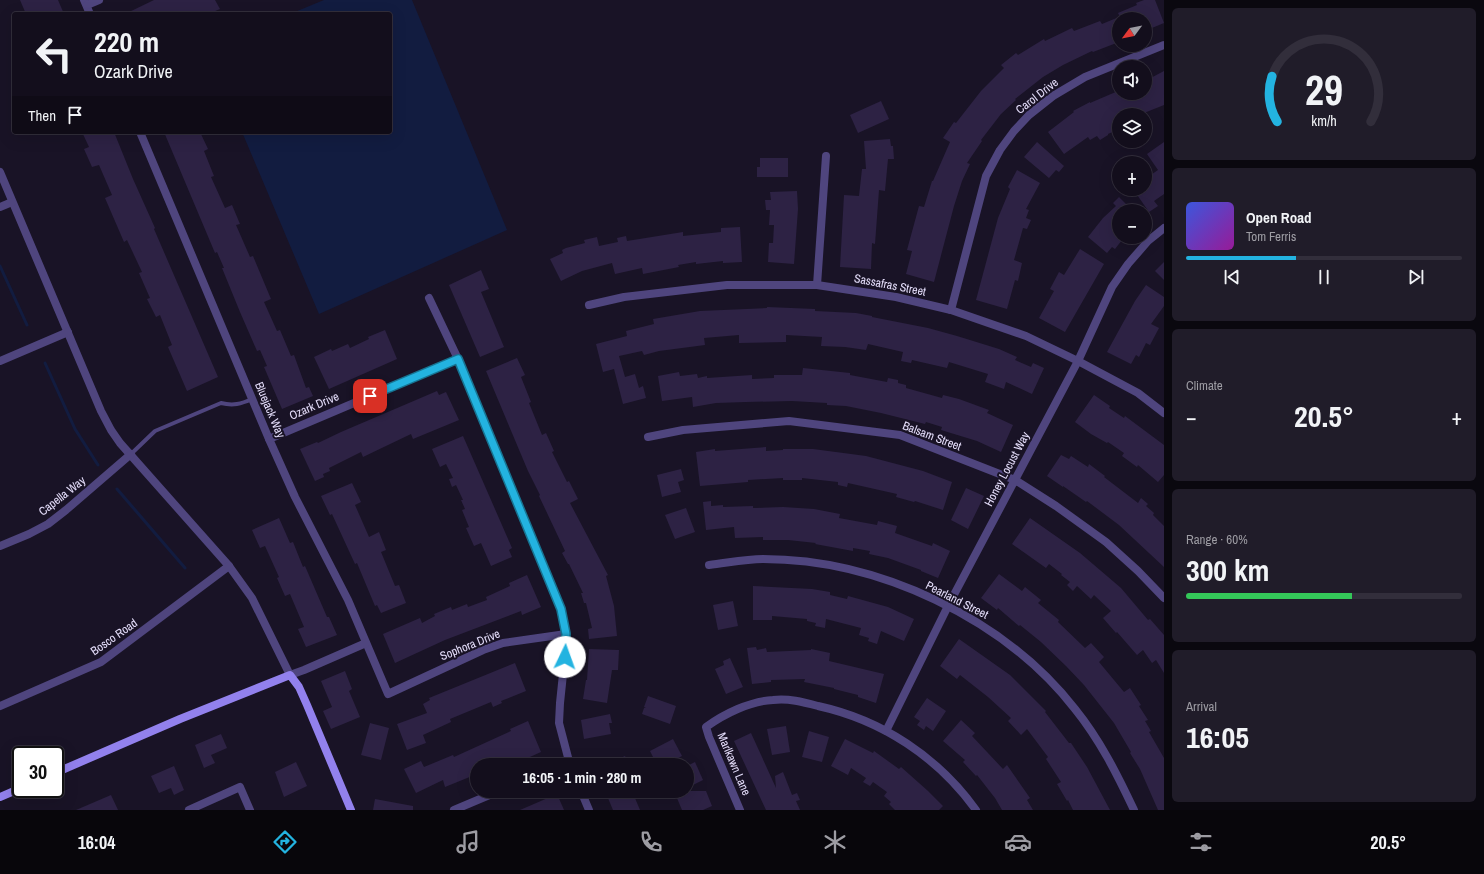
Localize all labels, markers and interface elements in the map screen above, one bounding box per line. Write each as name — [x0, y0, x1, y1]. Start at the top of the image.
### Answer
north arrow — [1112, 12, 1152, 52]
map controls — [1112, 12, 1152, 244]
text: 220 m — [94, 23, 159, 61]
icon: left — [28, 28, 80, 80]
text: Ozark Drive — [94, 59, 173, 84]
button: sound — [1112, 60, 1152, 100]
text: 29 — [1305, 62, 1343, 118]
street label: Carol Drive — [1012, 74, 1062, 118]
icon: arrive — [64, 104, 86, 126]
text: Then — [28, 105, 56, 126]
button: layers — [1112, 108, 1152, 148]
text: km/h — [1311, 111, 1337, 130]
button: + — [1112, 156, 1152, 196]
button: − — [1112, 204, 1152, 244]
text: Open Road — [1246, 207, 1312, 228]
text: Tom Ferris — [1246, 228, 1296, 245]
icon: previous — [1221, 266, 1243, 288]
icon: pause — [1313, 266, 1335, 288]
icon: next — [1405, 266, 1427, 288]
street label: Sassafras Street — [853, 270, 927, 300]
text: Climate — [1186, 377, 1223, 394]
pin — [353, 379, 387, 413]
street label: Bluejack Way — [251, 380, 289, 440]
icon: arrive — [359, 385, 381, 407]
street label: Ozark Drive — [287, 388, 341, 424]
text: 20.5° — [1294, 396, 1354, 436]
text: − — [1186, 402, 1197, 432]
text: + — [1451, 402, 1462, 432]
street label: Balsam Street — [900, 417, 964, 455]
street label: Honey Locust Way — [981, 429, 1033, 509]
street label: Capella Way — [35, 473, 89, 519]
text: Range · 60% — [1186, 531, 1248, 548]
text: 300 km — [1186, 550, 1269, 590]
street label: Pearland Street — [923, 577, 991, 623]
street label: Bosco Road — [87, 615, 141, 659]
street label: Sophora Drive — [438, 626, 502, 664]
position arrow — [544, 636, 586, 678]
text: Arrival — [1186, 698, 1217, 715]
text: 16:05 — [1186, 717, 1249, 757]
street label: Marlkawn Lane — [714, 730, 754, 798]
speed limit sign: 30 — [12, 746, 64, 798]
text: 16:05 · 1 min · 280 m — [523, 767, 641, 788]
icon: directions — [271, 828, 299, 856]
icon: music — [454, 828, 482, 856]
icon: phone — [637, 828, 665, 856]
icon: climate — [821, 828, 849, 856]
icon: car — [1004, 828, 1032, 856]
icon: filters — [1187, 828, 1215, 856]
text: 16:04 — [78, 830, 115, 855]
text: 20.5° — [1370, 830, 1406, 855]

